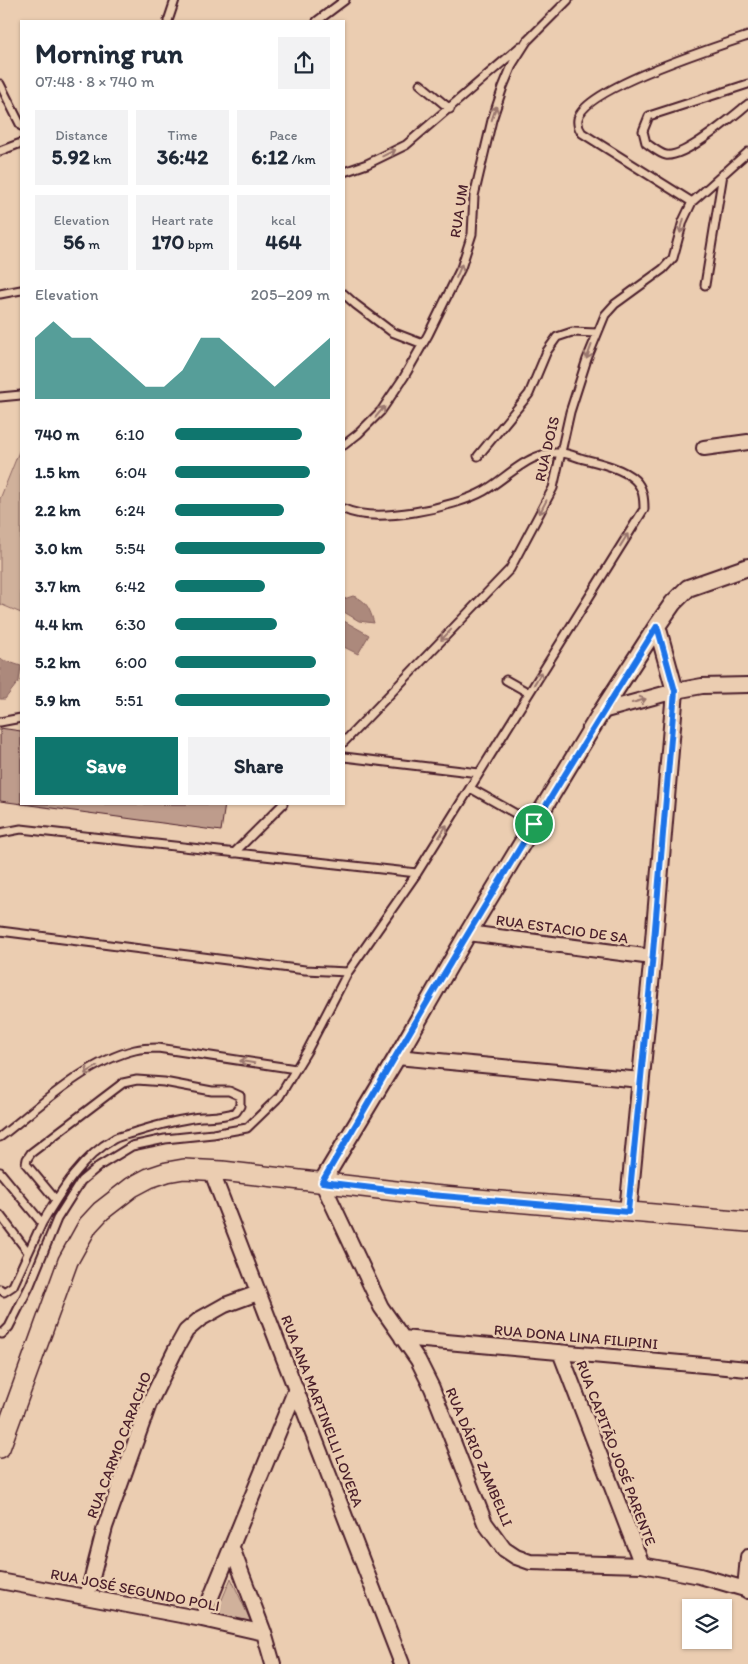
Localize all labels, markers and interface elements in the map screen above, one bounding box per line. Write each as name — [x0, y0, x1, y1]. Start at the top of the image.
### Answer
text: Morning run — [35, 36, 183, 70]
button: share — [278, 37, 330, 89]
text: 07:48 · 8 × 740 m — [35, 72, 154, 91]
one-way arrow — [490, 105, 499, 121]
text: Distance — [55, 127, 108, 144]
text: Time — [168, 127, 197, 144]
text: Pace — [269, 127, 298, 144]
text: 5.92 — [52, 144, 90, 169]
text: 36:42 — [157, 144, 208, 169]
text: 6:12 — [251, 144, 288, 169]
one-way arrow — [381, 148, 396, 158]
text: km — [90, 151, 111, 168]
text: /km — [288, 151, 316, 168]
street label: RUA UM — [446, 183, 472, 239]
text: Elevation — [54, 212, 109, 229]
text: Heart rate — [152, 212, 213, 229]
text: kcal — [271, 212, 296, 229]
one-way arrow — [677, 218, 686, 234]
text: 56 — [63, 229, 85, 254]
text: 170 — [151, 229, 184, 254]
text: 464 — [265, 229, 302, 254]
text: m — [85, 236, 100, 253]
text: bpm — [184, 236, 214, 253]
one-way arrow — [455, 264, 464, 279]
text: Elevation — [35, 285, 99, 304]
text: 205–209 m — [251, 285, 330, 304]
one-way arrow — [584, 344, 593, 359]
one-way arrow — [374, 405, 385, 418]
street label: RUA DOIS — [531, 415, 563, 483]
text: 740 m — [35, 425, 79, 444]
text: 6:10 — [115, 425, 145, 444]
text: 1.5 km — [35, 463, 80, 482]
text: 6:04 — [115, 463, 147, 482]
one-way arrow — [538, 499, 547, 514]
text: 2.2 km — [35, 501, 81, 520]
text: 6:24 — [115, 501, 145, 520]
one-way arrow — [619, 534, 629, 548]
text: 3.0 km — [35, 539, 82, 558]
text: 5:54 — [115, 539, 145, 558]
text: 3.7 km — [35, 577, 80, 596]
text: 6:42 — [115, 577, 145, 596]
text: 4.4 km — [35, 615, 83, 634]
text: 6:30 — [115, 615, 146, 634]
one-way arrow — [440, 629, 452, 642]
text: 5.2 km — [35, 653, 81, 672]
text: 6:00 — [115, 653, 147, 672]
one-way arrow — [533, 672, 543, 686]
text: 5.9 km — [35, 691, 80, 710]
text: 5:51 — [115, 691, 143, 710]
one-way arrow — [630, 695, 646, 705]
button: Save — [35, 737, 178, 795]
button: Share — [188, 737, 330, 795]
pin — [513, 803, 555, 845]
icon: arrive — [520, 810, 548, 838]
one-way arrow — [438, 825, 448, 839]
street label: RUA ESTACIO DE SA — [495, 911, 630, 947]
one-way arrow — [240, 1056, 256, 1066]
one-way arrow — [84, 1066, 98, 1076]
street label: RUA ANA MARTINELLI LOVERA — [277, 1312, 367, 1510]
street label: RUA DONA LINA FILIPINI — [493, 1321, 659, 1353]
street label: RUA CAPITÃO JOSÉ PARENTE — [572, 1358, 660, 1548]
street label: RUA CARMO CARACHO — [83, 1369, 155, 1521]
street label: RUA DÁRIO ZAMBELLI — [442, 1385, 516, 1529]
street label: RUA JOSÉ SEGUNDO POLI — [49, 1565, 221, 1615]
map controls — [682, 1599, 732, 1649]
button: layers — [682, 1599, 732, 1649]

